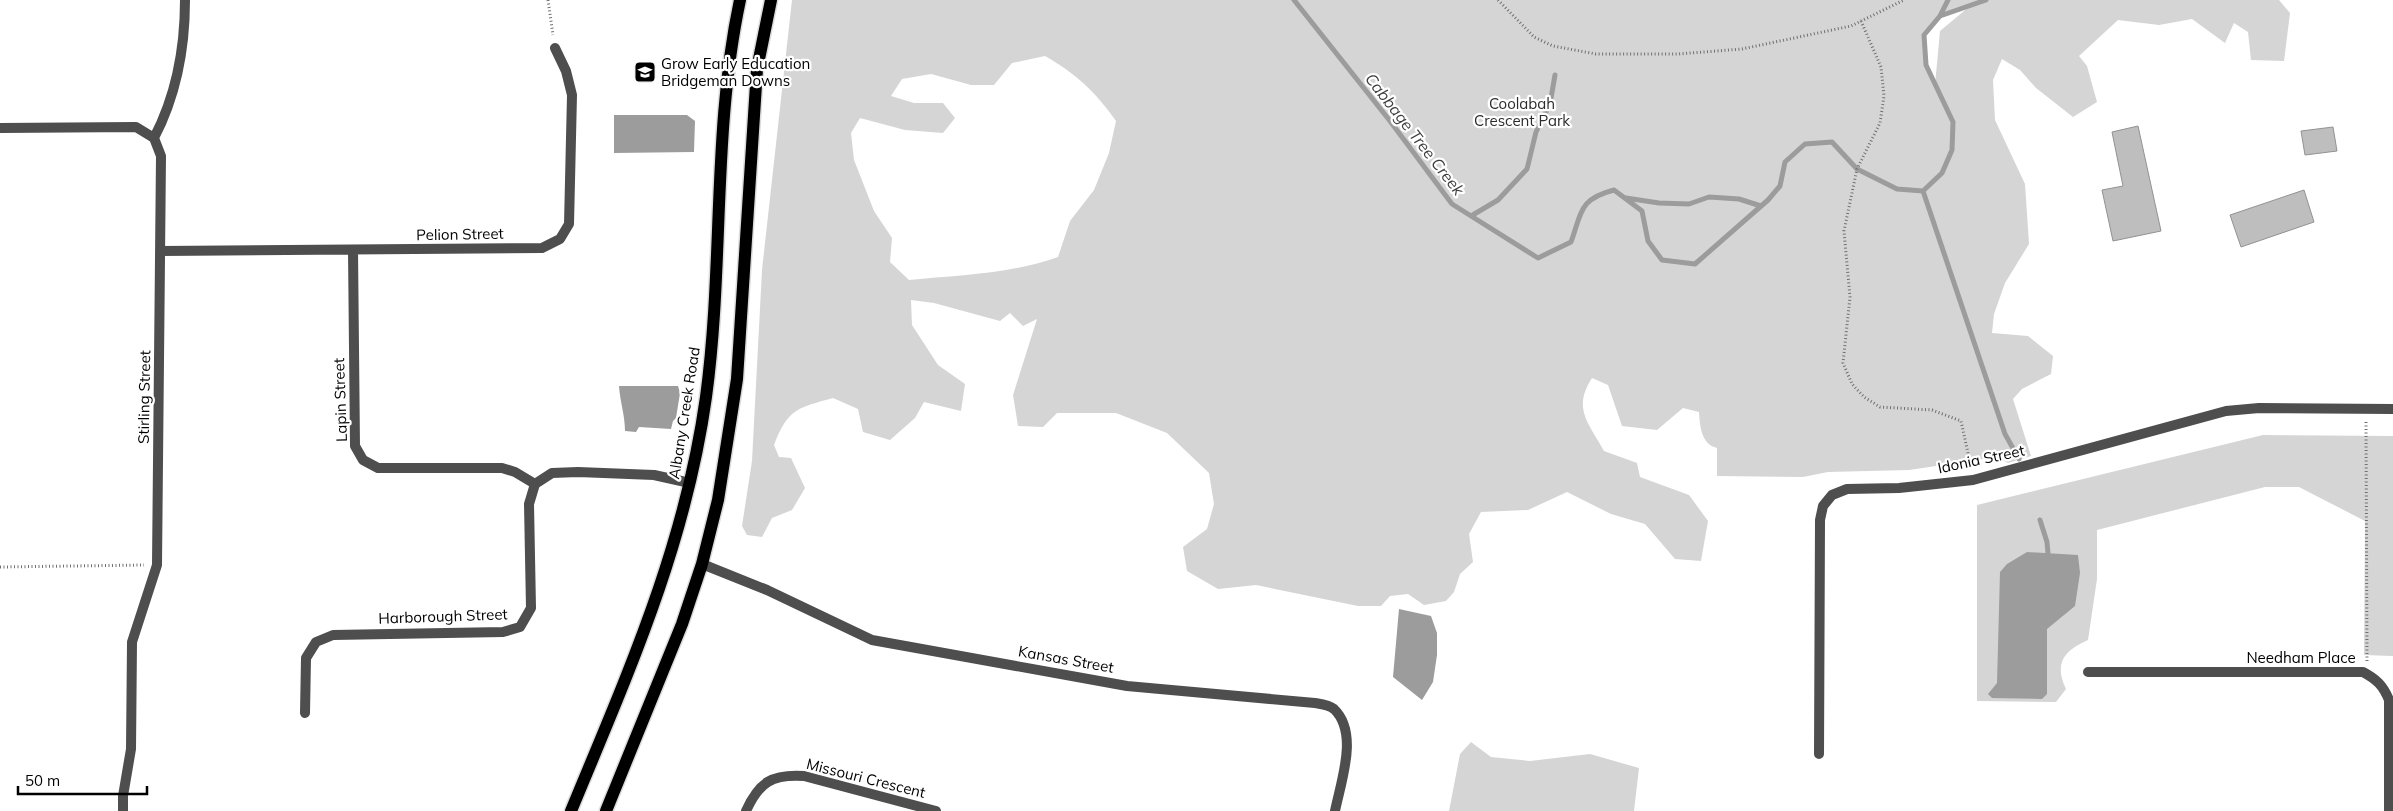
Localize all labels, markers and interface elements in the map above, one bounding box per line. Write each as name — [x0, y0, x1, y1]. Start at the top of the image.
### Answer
place label: Grow Early Education Bridgeman Downs — [661, 54, 810, 90]
school or university icon: Grow Early Education Bridgeman Downs — [633, 60, 657, 84]
water label: Cabbage Tree Creek — [1361, 69, 1469, 200]
park label: Coolabah Crescent Park — [1474, 94, 1570, 130]
street label: Pelion Street — [416, 224, 504, 244]
street label: Albany Creek Road — [664, 346, 704, 480]
street label: Stirling Street — [134, 350, 154, 444]
street label: Lapin Street — [329, 358, 351, 442]
street label: Idonia Street — [1936, 441, 2026, 477]
street label: Harborough Street — [378, 604, 508, 628]
street label: Kansas Street — [1017, 641, 1115, 677]
street label: Needham Place — [2246, 648, 2356, 667]
street label: Missouri Crescent — [804, 754, 928, 802]
scale bar — [18, 764, 146, 796]
text: 50 m — [25, 771, 60, 790]

